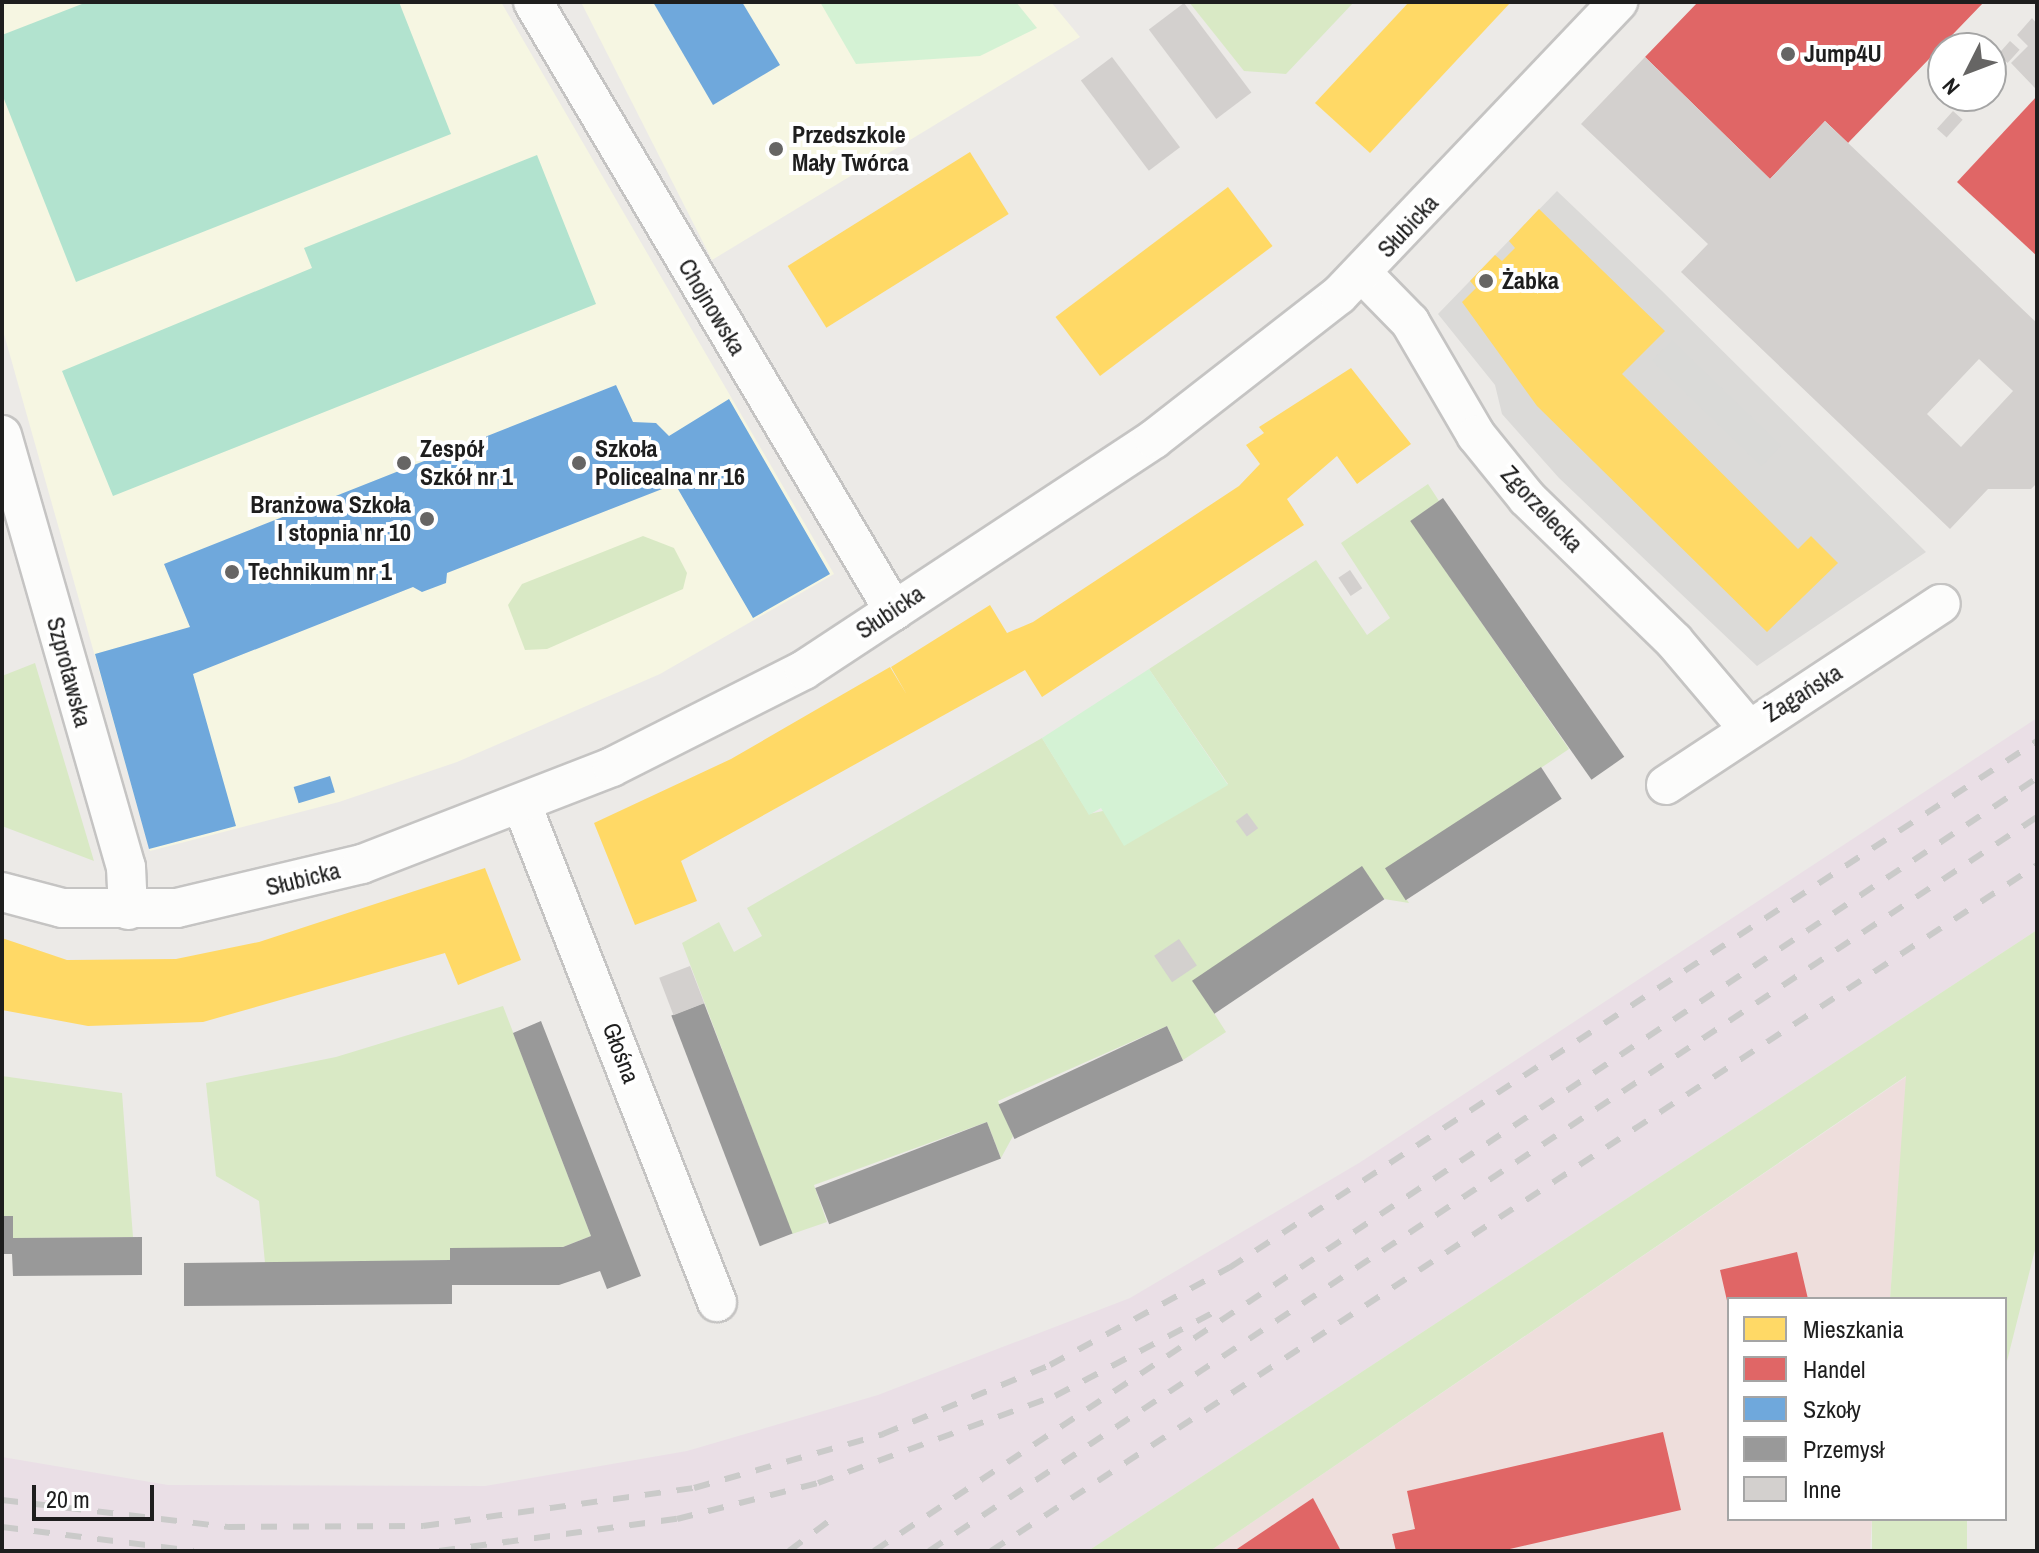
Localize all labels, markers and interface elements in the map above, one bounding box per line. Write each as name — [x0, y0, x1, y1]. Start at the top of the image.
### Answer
north arrow — [1927, 32, 2007, 112]
place label: Jump4U — [1804, 40, 1882, 68]
marker: Jump4U — [1779, 45, 1797, 63]
text: N — [1935, 72, 1966, 102]
place label: Przedszkole Mały Twórca — [792, 121, 909, 177]
marker: Przedszkole Mały Twórca — [767, 140, 785, 158]
street label: Słubicka — [1372, 189, 1444, 263]
street label: Chojnowska — [672, 254, 752, 360]
place label: Żabka — [1502, 267, 1559, 295]
marker: Żabka — [1477, 272, 1495, 290]
place label: Zespół Szkół nr 1 — [420, 435, 513, 491]
place label: Szkoła Policealna nr 16 — [595, 435, 745, 491]
marker: Zespół Szkół nr 1 — [395, 454, 413, 472]
marker: Szkoła Policealna nr 16 — [570, 454, 588, 472]
street label: Zgorzelecka — [1495, 460, 1589, 558]
place label: Branżowa Szkoła I stopnia nr 10 — [250, 491, 411, 547]
marker: Branżowa Szkoła I stopnia nr 10 — [418, 510, 436, 528]
place label: Technikum nr 1 — [248, 558, 392, 586]
marker: Technikum nr 1 — [223, 563, 241, 581]
street label: Słubicka — [851, 579, 929, 645]
street label: Szprotawska — [41, 614, 97, 730]
street label: Żagańska — [1759, 658, 1847, 728]
street label: Słubicka — [263, 856, 343, 902]
street label: Głośna — [596, 1019, 646, 1087]
legend — [1727, 1297, 2007, 1521]
text: Mieszkania — [1803, 1313, 1904, 1345]
text: Handel — [1803, 1353, 1865, 1385]
text: Szkoły — [1803, 1393, 1861, 1425]
text: Przemysł — [1803, 1433, 1884, 1465]
scale bar — [36, 1469, 158, 1519]
text: Inne — [1803, 1473, 1841, 1505]
text: 20 m — [46, 1483, 90, 1515]

